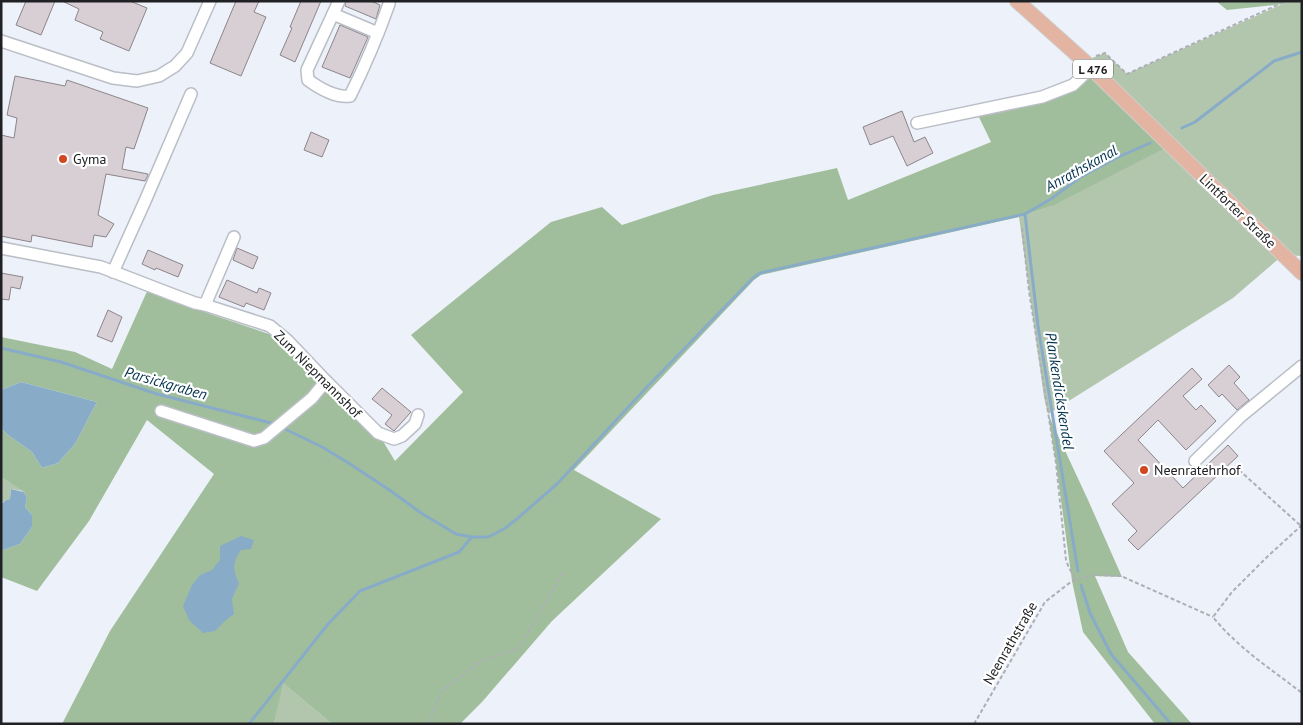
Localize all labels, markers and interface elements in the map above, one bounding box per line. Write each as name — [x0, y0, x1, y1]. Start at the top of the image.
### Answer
road number: L 476 — [1073, 60, 1113, 78]
water label: Anrathskanal — [1041, 140, 1121, 196]
place label: Gyma — [73, 150, 106, 168]
marker: Gyma — [57, 153, 69, 165]
street label: Lintforter Straße — [1196, 170, 1280, 252]
street label: Zum Niepmannshof — [270, 326, 366, 422]
water label: Plankendickskendel — [1041, 331, 1079, 451]
water label: Parsickgraben — [122, 362, 210, 404]
place label: Neenratehrhof — [1154, 461, 1241, 479]
marker: Neenratehrhof — [1138, 464, 1150, 476]
street label: Neenrathstraße — [979, 598, 1041, 688]

